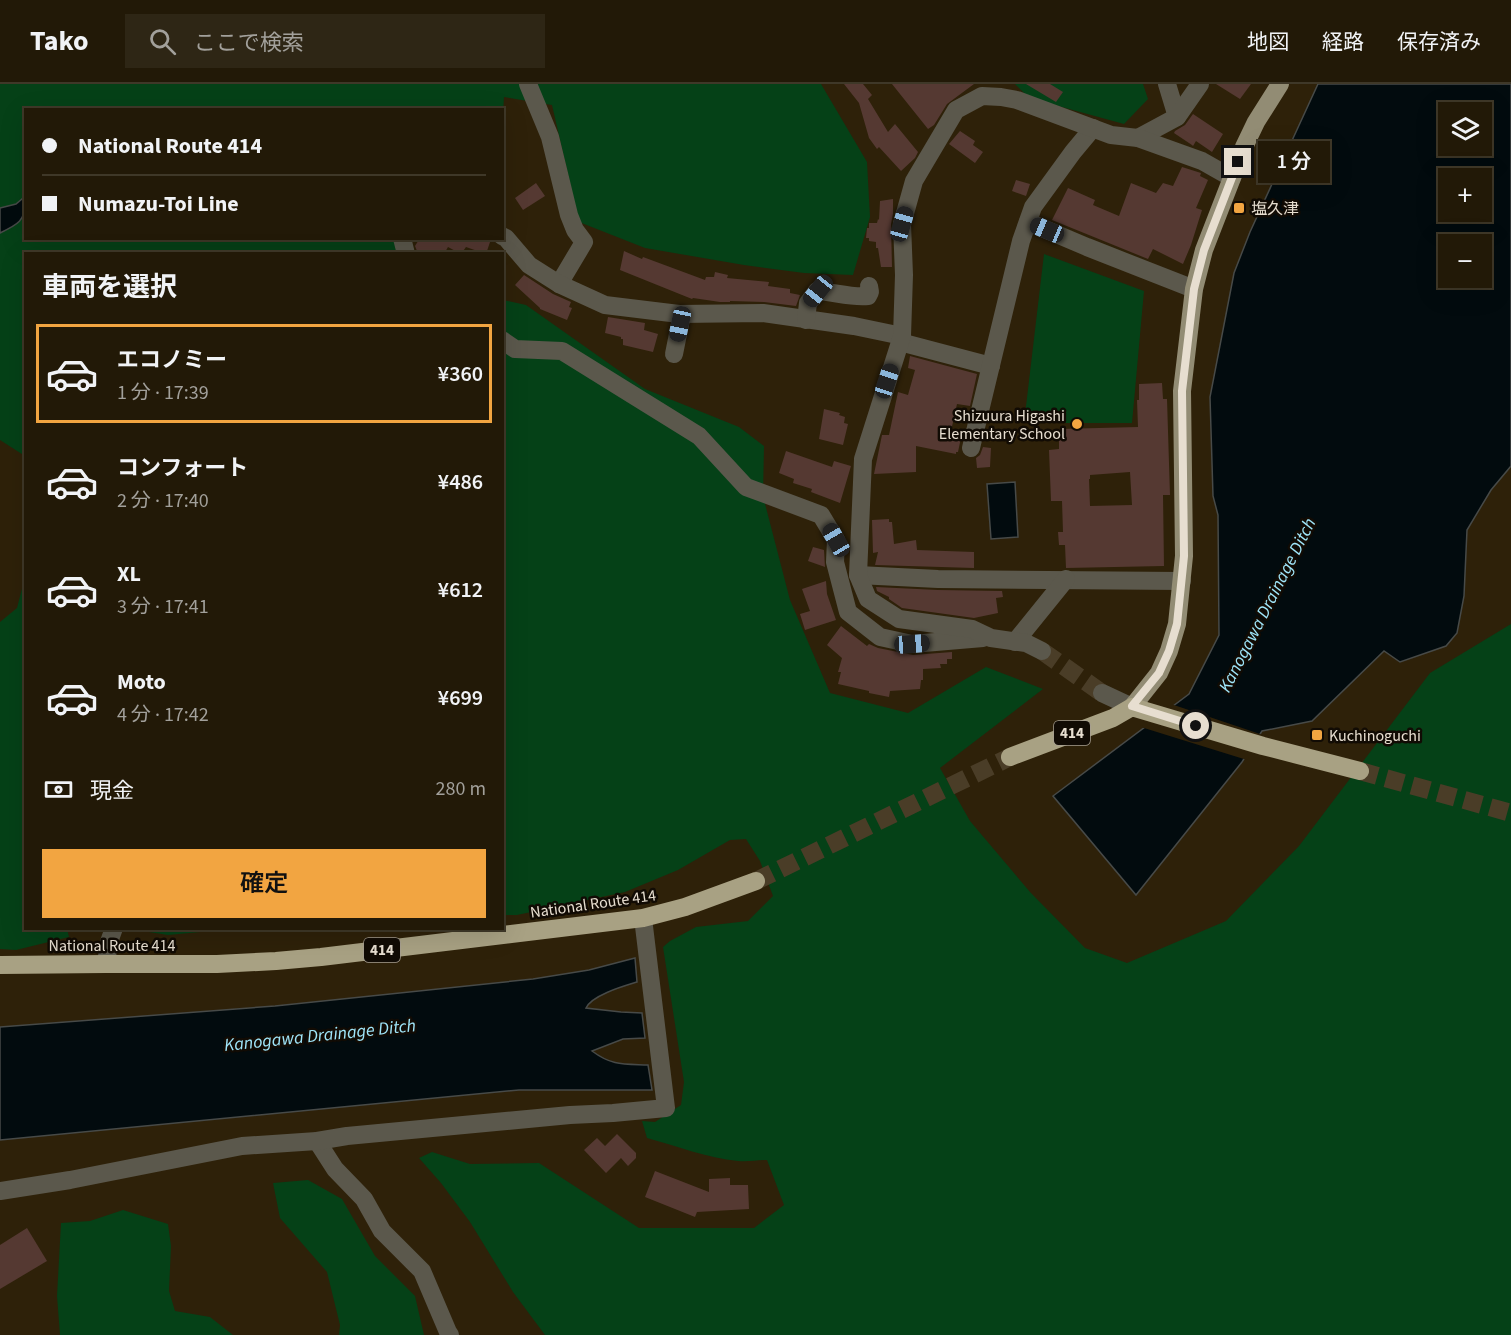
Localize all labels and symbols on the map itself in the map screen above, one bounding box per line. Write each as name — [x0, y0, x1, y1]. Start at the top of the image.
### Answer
callout: 1 分 — [1259, 141, 1331, 183]
route end — [1224, 148, 1251, 175]
place label: 塩久津 — [1251, 198, 1299, 220]
marker: 塩久津 — [1232, 201, 1246, 215]
car — [888, 204, 916, 244]
car — [1027, 215, 1067, 245]
car — [800, 271, 836, 311]
car — [667, 305, 693, 343]
car — [873, 361, 901, 401]
place label: Shizuura Higashi Elementary School — [939, 405, 1065, 445]
marker: Shizuura Higashi Elementary School — [1070, 417, 1084, 431]
water label: Kanogawa Drainage Ditch — [1213, 514, 1322, 697]
car — [819, 520, 853, 560]
car — [893, 634, 931, 654]
route start — [1182, 712, 1209, 739]
road number: 414 — [1054, 721, 1090, 745]
place label: Kuchinoguchi — [1329, 725, 1421, 747]
marker: Kuchinoguchi — [1310, 728, 1324, 742]
street label: National Route 414 — [529, 884, 658, 924]
street label: National Route 414 — [49, 935, 175, 957]
road number: 414 — [364, 938, 400, 962]
water label: Kanogawa Drainage Ditch — [223, 1013, 417, 1058]

